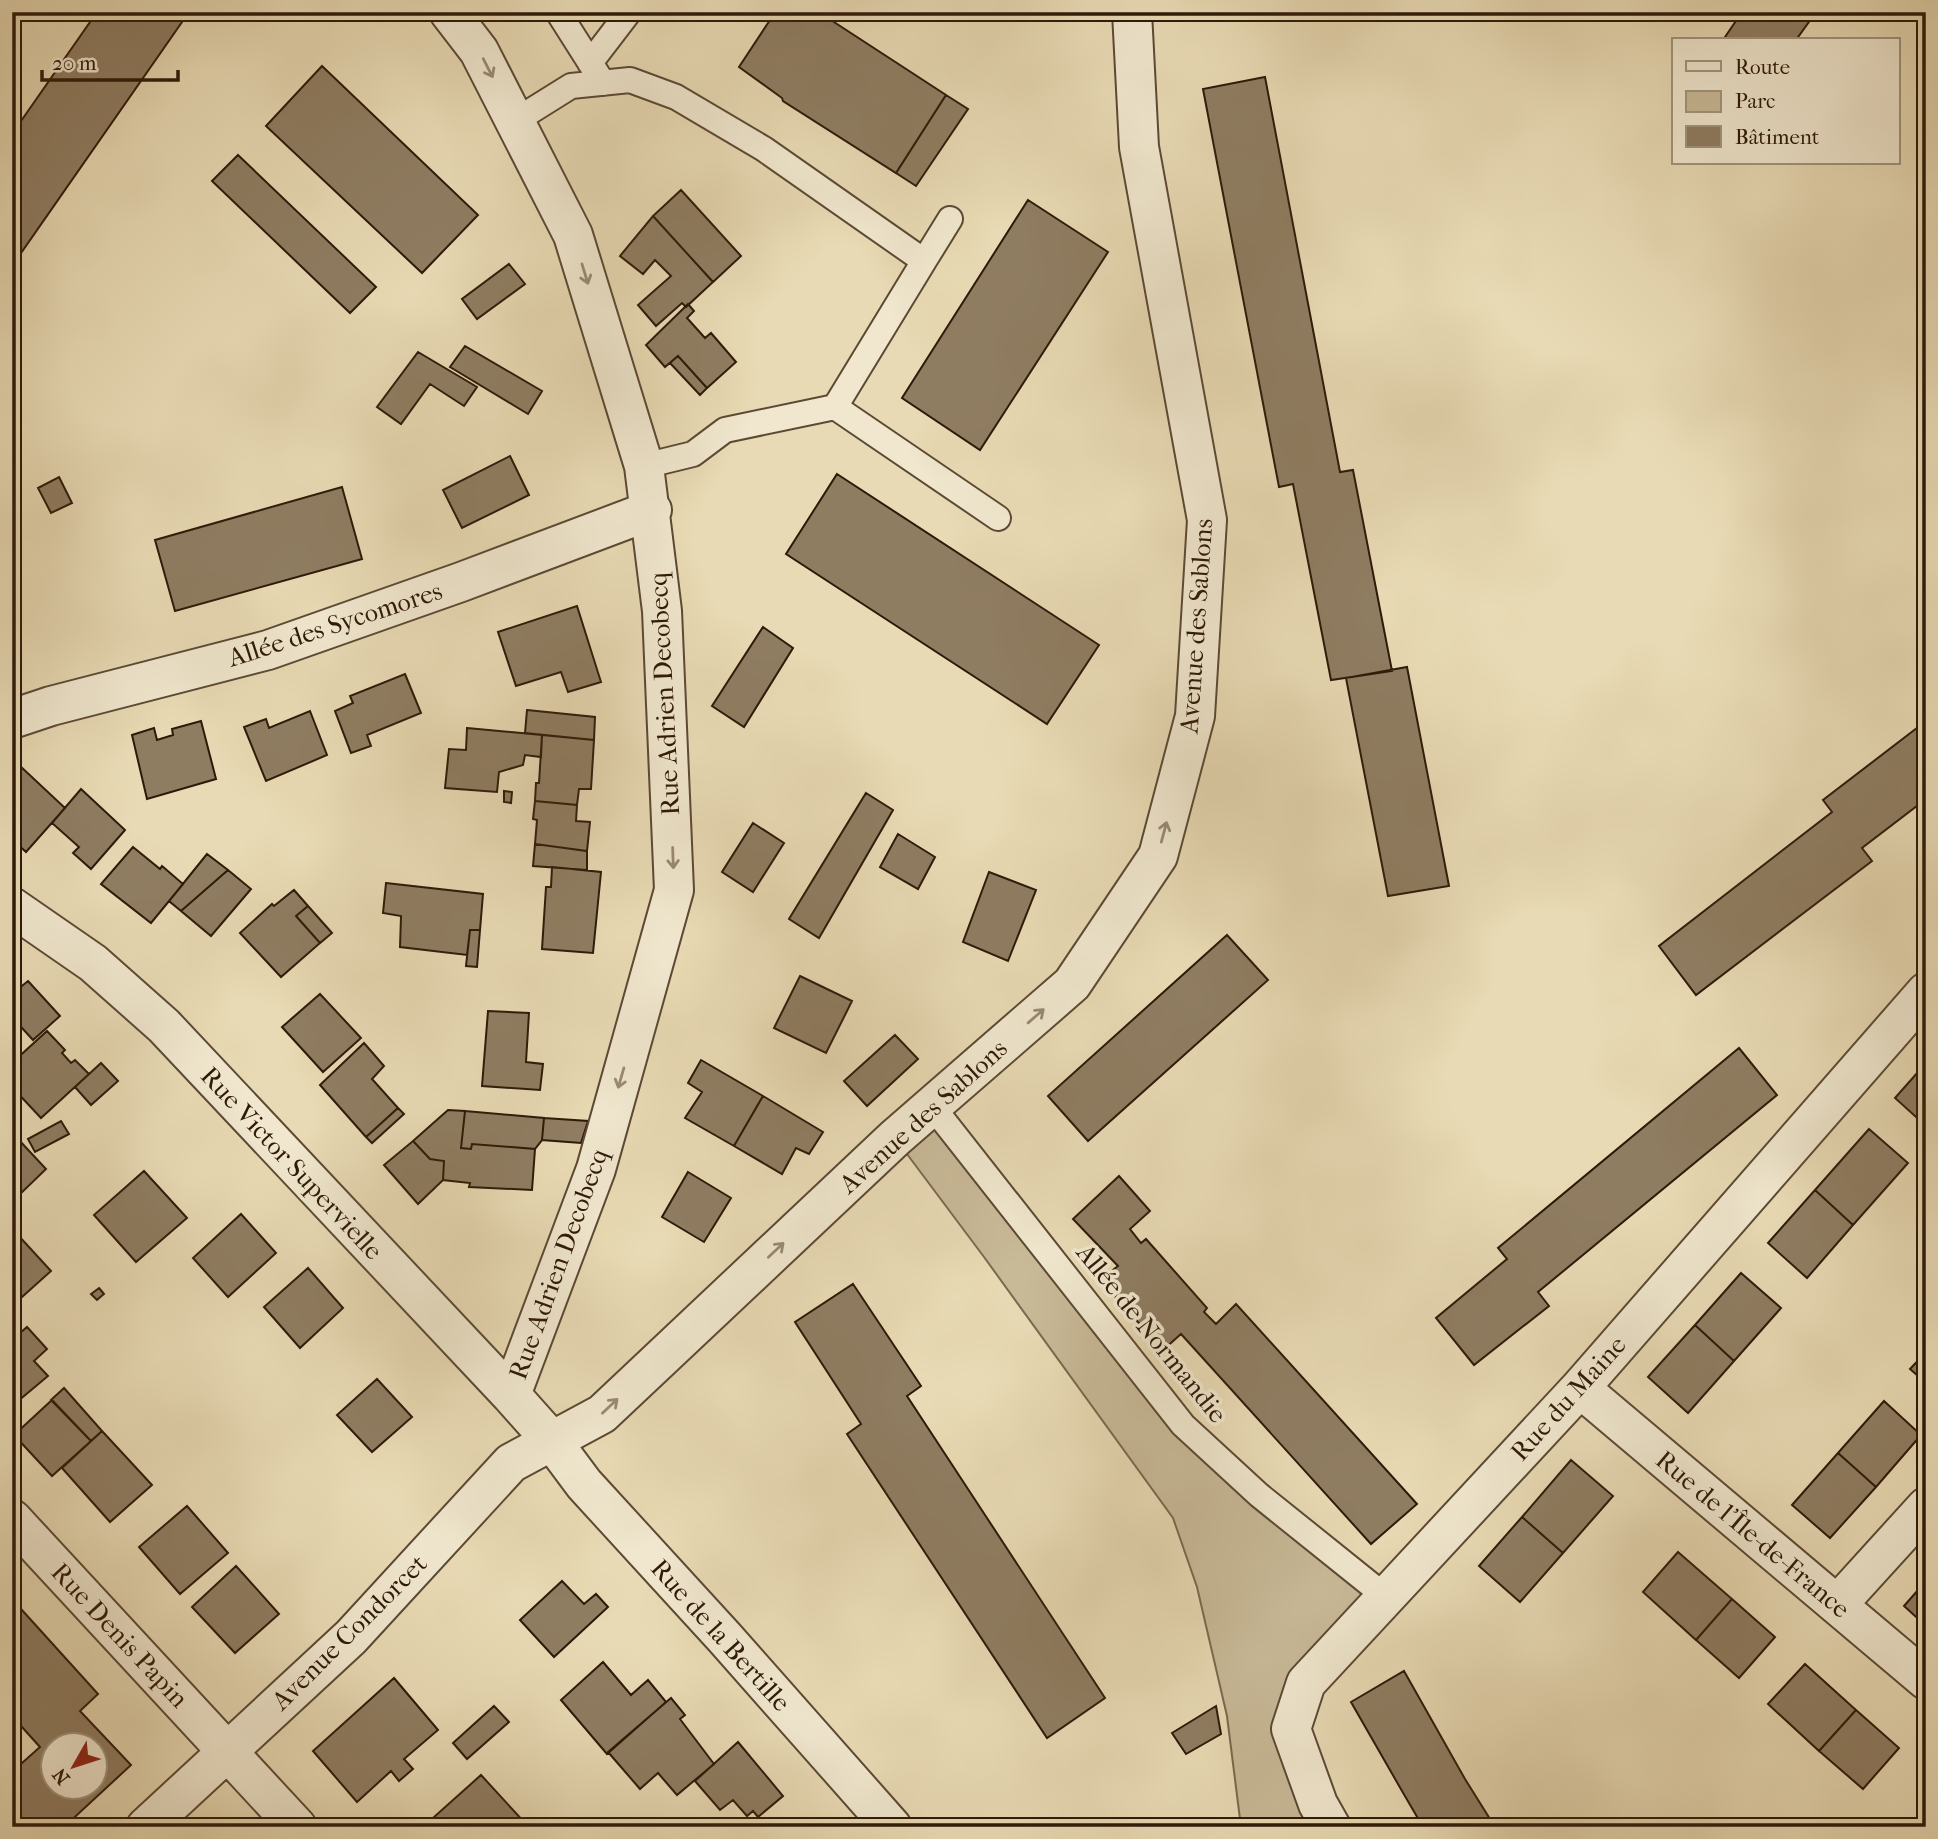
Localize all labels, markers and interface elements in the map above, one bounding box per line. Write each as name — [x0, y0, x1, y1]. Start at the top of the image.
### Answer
scale bar — [42, 38, 178, 82]
legend — [1672, 38, 1899, 164]
text: 20 m — [52, 51, 97, 75]
text: Route — [1735, 55, 1790, 79]
one-way arrow — [481, 57, 495, 78]
text: Parc — [1735, 89, 1775, 113]
text: Bâtiment — [1735, 125, 1820, 149]
one-way arrow — [579, 262, 592, 284]
street label: Avenue des Sablons — [1173, 518, 1219, 735]
street label: Rue Adrien Decobecq — [643, 571, 686, 816]
street label: Allée des Sycomores — [223, 575, 446, 674]
one-way arrow — [1158, 821, 1171, 844]
one-way arrow — [667, 846, 680, 869]
one-way arrow — [1027, 1008, 1045, 1024]
street label: Avenue des Sablons — [832, 1033, 1014, 1201]
street label: Rue Victor Supervielle — [194, 1060, 389, 1266]
one-way arrow — [614, 1067, 627, 1089]
street label: Rue Adrien Decobecq — [502, 1144, 615, 1384]
street label: Allée de Normandie — [1069, 1237, 1233, 1429]
one-way arrow — [767, 1242, 785, 1258]
street label: Rue du Maine — [1504, 1329, 1633, 1467]
one-way arrow — [601, 1398, 619, 1414]
street label: Rue de l'Île-de-France — [1649, 1443, 1857, 1625]
street label: Avenue Condorcet — [265, 1548, 434, 1717]
street label: Rue de la Bertille — [644, 1553, 797, 1718]
street label: Rue Denis Papin — [45, 1557, 195, 1714]
north arrow — [38, 1730, 108, 1800]
text: N — [48, 1763, 75, 1789]

